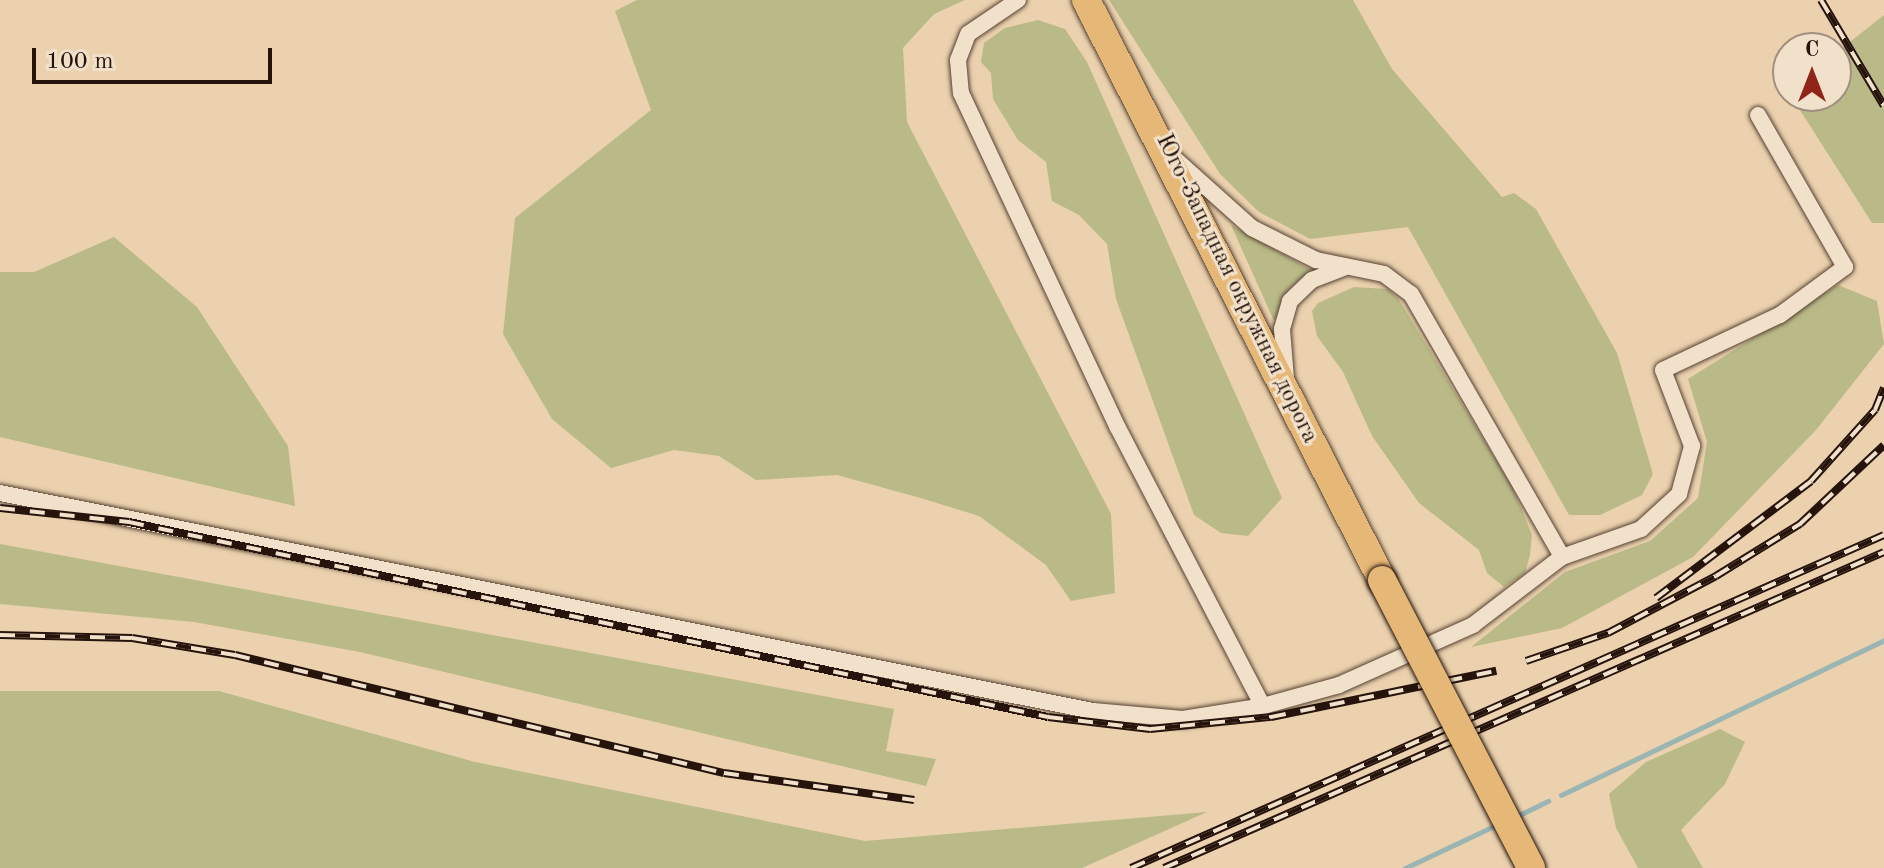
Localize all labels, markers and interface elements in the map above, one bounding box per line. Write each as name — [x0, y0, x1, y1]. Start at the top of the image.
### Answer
scale bar — [36, 32, 276, 82]
north arrow — [1772, 32, 1852, 112]
text: С — [1805, 39, 1819, 61]
text: 100 m — [46, 50, 114, 74]
street label: Юго-Западная окружная дорога — [1148, 130, 1324, 448]

